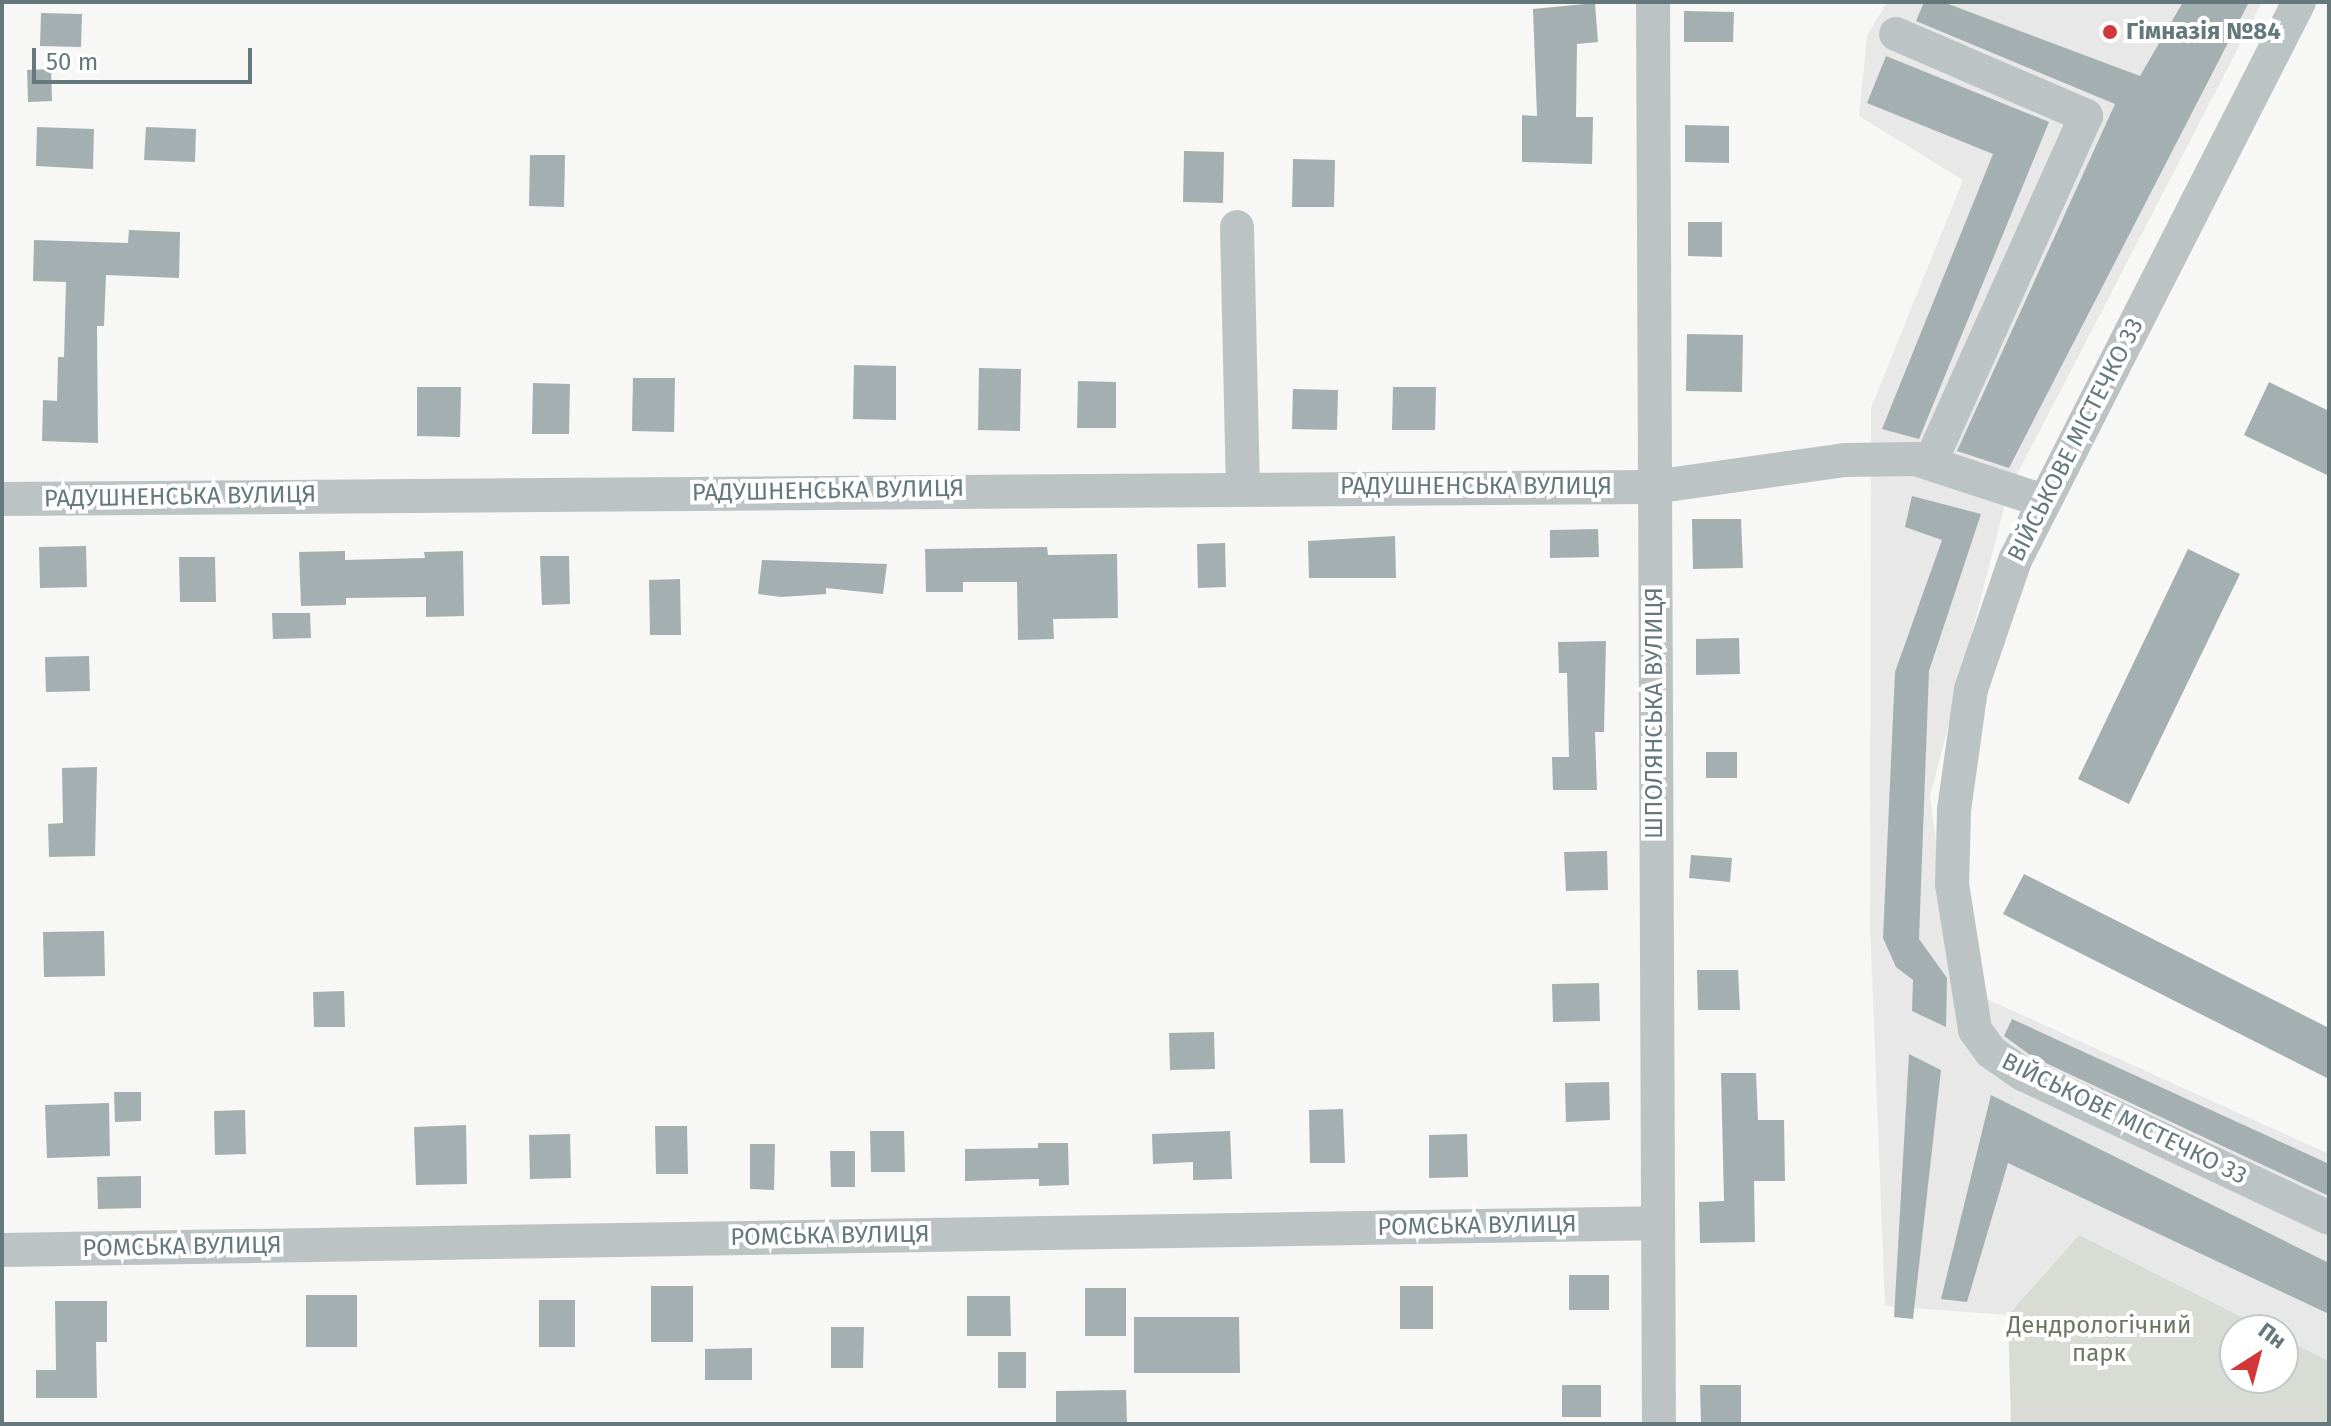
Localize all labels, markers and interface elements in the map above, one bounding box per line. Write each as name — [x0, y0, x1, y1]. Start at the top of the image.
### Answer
place label: Гімназія №84 — [2126, 18, 2281, 46]
marker: Гімназія №84 — [2101, 23, 2119, 41]
scale bar — [36, 32, 256, 82]
text: 50 m — [46, 48, 98, 76]
street label: ВІЙСЬКОВЕ МІСТЕЧКО 33 — [2002, 314, 2150, 566]
street label: РАДУШНЕНСЬКА ВУЛИЦЯ — [1340, 473, 1612, 501]
street label: РАДУШНЕНСЬКА ВУЛИЦЯ — [692, 474, 964, 508]
street label: РАДУШНЕНСЬКА ВУЛИЦЯ — [44, 480, 316, 514]
street label: ШПОЛЯНСЬКА ВУЛИЦЯ — [1641, 587, 1669, 839]
street label: ВІЙСЬКОВЕ МІСТЕЧКО 33 — [1997, 1047, 2251, 1191]
street label: РОМСЬКА ВУЛИЦЯ — [1377, 1210, 1577, 1242]
street label: РОМСЬКА ВУЛИЦЯ — [730, 1220, 930, 1252]
street label: РОМСЬКА ВУЛИЦЯ — [82, 1231, 282, 1263]
park label: Дендрологічний парк — [2007, 1312, 2191, 1368]
north arrow — [2219, 1314, 2299, 1394]
text: Пн — [2253, 1317, 2291, 1355]

